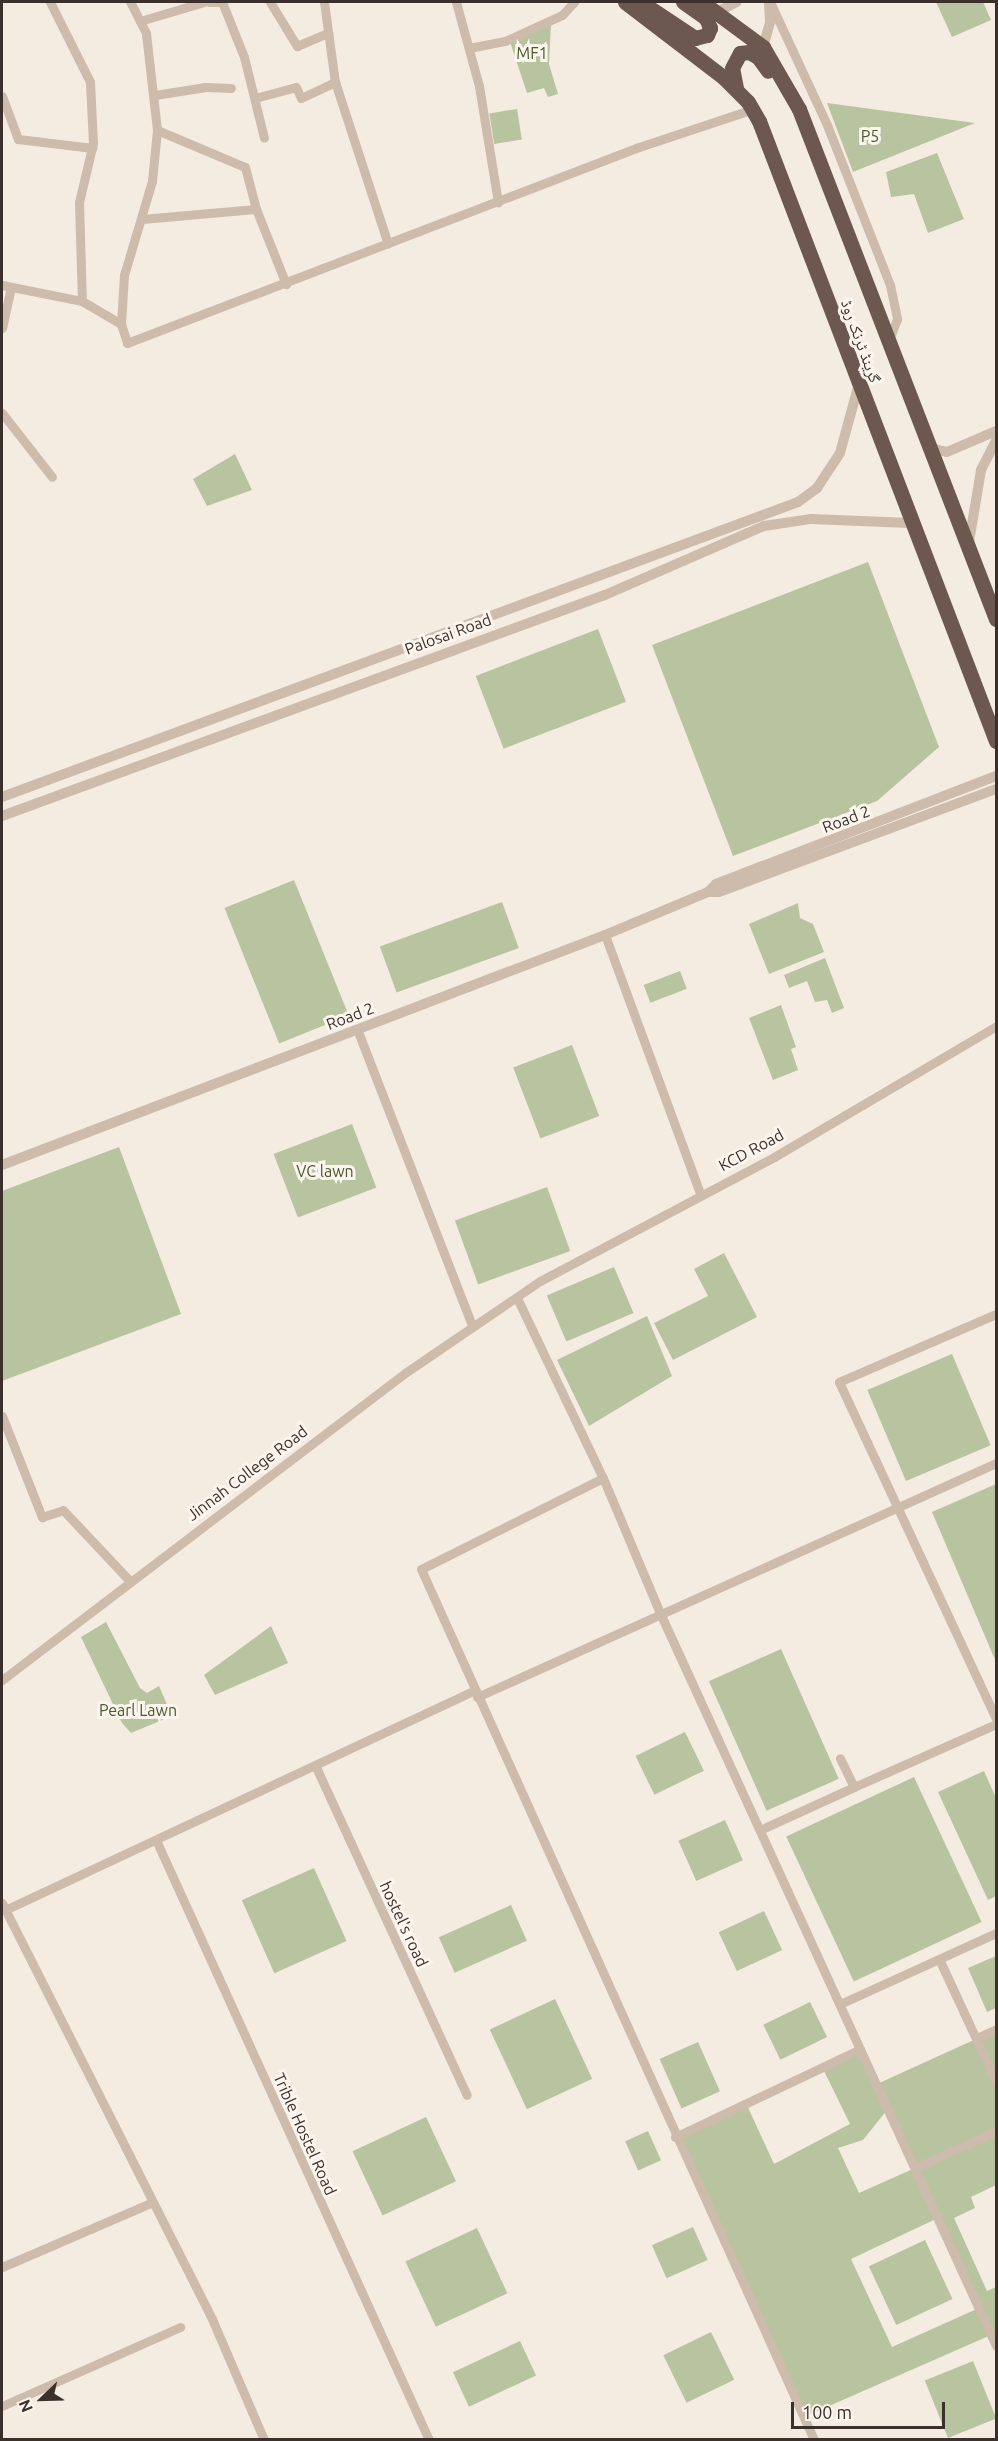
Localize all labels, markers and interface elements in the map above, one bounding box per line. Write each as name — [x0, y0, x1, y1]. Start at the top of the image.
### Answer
park label: MF1 — [516, 43, 548, 63]
park label: P5 — [861, 126, 879, 146]
street label: گرینڈ ٹرنک روڈ — [837, 297, 885, 385]
street label: Palosai Road — [402, 609, 494, 659]
street label: Road 2 — [819, 801, 873, 837]
street label: Road 2 — [323, 998, 377, 1034]
street label: KCD Road — [715, 1125, 787, 1175]
park label: VC lawn — [296, 1161, 354, 1181]
street label: Jinnah College Road — [183, 1421, 311, 1525]
park label: Pearl Lawn — [99, 1700, 177, 1720]
street label: hostel's road — [376, 1878, 432, 1970]
street label: Trible Hostel Road — [269, 2070, 341, 2198]
north arrow — [12, 2369, 72, 2429]
scale bar — [794, 2390, 948, 2428]
text: N — [15, 2397, 36, 2415]
text: 100 m — [802, 2402, 852, 2422]

